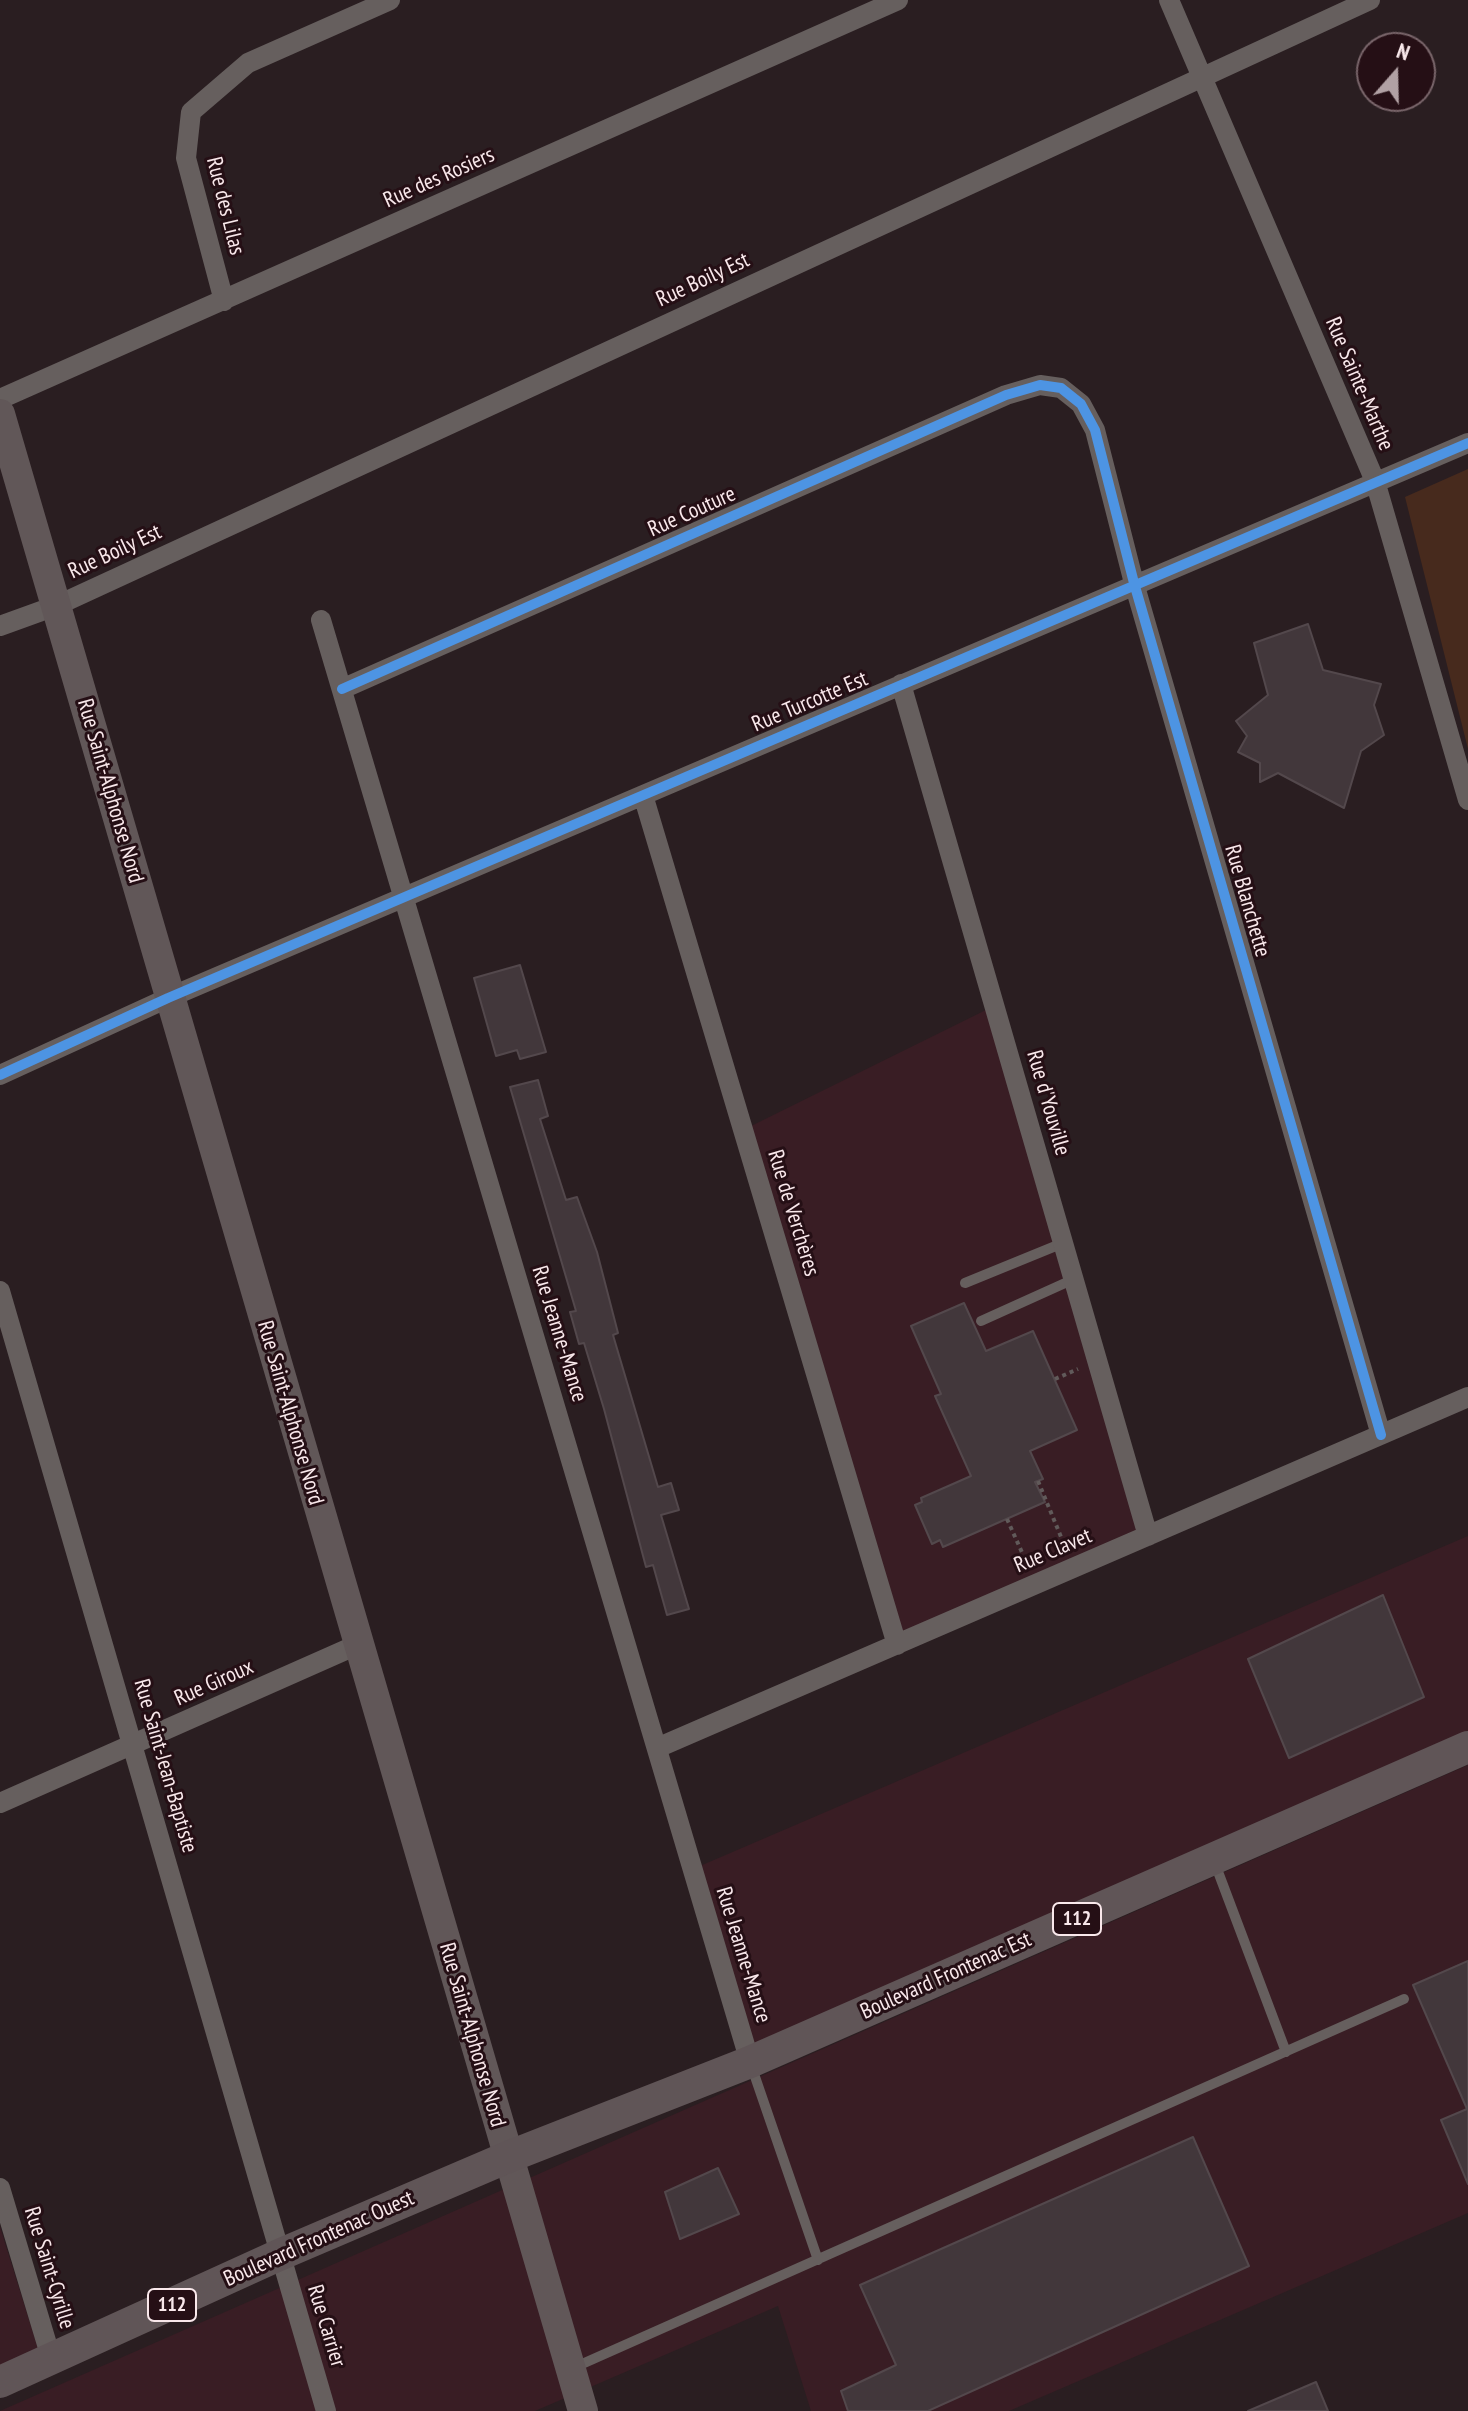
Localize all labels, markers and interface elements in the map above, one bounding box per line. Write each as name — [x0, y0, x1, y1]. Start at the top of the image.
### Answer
north arrow — [1356, 32, 1436, 112]
text: N — [1393, 36, 1414, 67]
street label: Rue des Rosiers — [379, 142, 499, 214]
street label: Rue des Lilas — [200, 154, 250, 258]
street label: Rue Boily Est — [652, 247, 754, 313]
street label: Rue Sainte-Marthe — [1319, 313, 1399, 455]
street label: Rue Couture — [644, 481, 740, 543]
street label: Rue Boily Est — [64, 519, 166, 585]
street label: Rue Turcotte Est — [748, 666, 872, 738]
street label: Rue Saint-Alphonse Nord — [71, 696, 149, 886]
street label: Rue Blanchette — [1218, 842, 1276, 960]
street label: Rue d'Youville — [1020, 1047, 1076, 1159]
street label: Rue de Verchères — [761, 1147, 825, 1279]
street label: Rue Jeanne-Mance — [526, 1263, 592, 1405]
street label: Rue Saint-Alphonse Nord — [251, 1318, 329, 1508]
street label: Rue Clavet — [1010, 1523, 1096, 1579]
street label: Rue Giroux — [170, 1654, 258, 1712]
street label: Rue Saint-Jean-Baptiste — [128, 1676, 202, 1856]
street label: Rue Jeanne-Mance — [710, 1884, 776, 2026]
road number: 112 — [1053, 1903, 1101, 1935]
street label: Boulevard Frontenac Est — [857, 1927, 1035, 2025]
street label: Rue Saint-Alphonse Nord — [433, 1940, 511, 2130]
street label: Boulevard Frontenac Ouest — [220, 2185, 418, 2293]
street label: Rue Saint-Cyrille — [18, 2204, 80, 2332]
street label: Rue Carrier — [301, 2282, 351, 2370]
road number: 112 — [148, 2289, 196, 2321]

